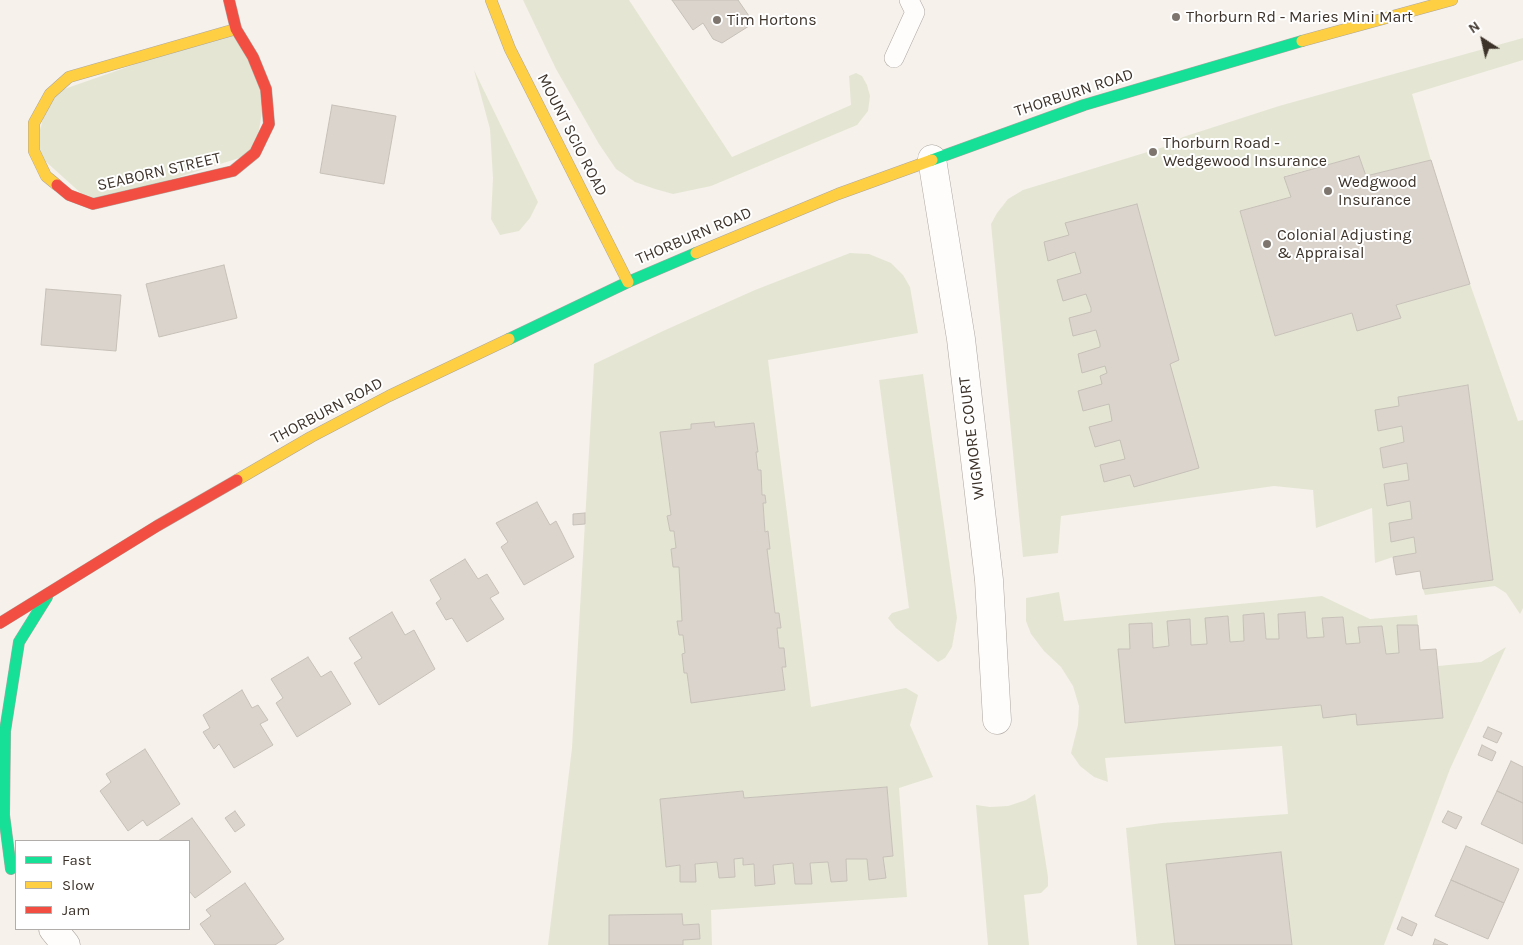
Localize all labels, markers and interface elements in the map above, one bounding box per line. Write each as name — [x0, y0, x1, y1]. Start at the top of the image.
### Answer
place label: Thorburn Rd - Maries Mini Mart — [1186, 7, 1413, 27]
place label: Tim Hortons — [727, 10, 817, 30]
marker: Thorburn Rd - Maries Mini Mart — [1170, 11, 1182, 23]
marker: Tim Hortons — [711, 14, 723, 26]
north arrow — [1458, 15, 1508, 65]
text: N — [1465, 17, 1483, 37]
street label: THORBURN ROAD — [1012, 65, 1136, 121]
street label: MOUNT SCIO ROAD — [533, 70, 611, 200]
place label: Thorburn Road - Wedgewood Insurance — [1163, 133, 1327, 171]
marker: Thorburn Road - Wedgewood Insurance — [1147, 146, 1159, 158]
street label: SEABORN STREET — [95, 148, 223, 196]
place label: Wedgwood Insurance — [1338, 172, 1417, 210]
marker: Wedgwood Insurance — [1322, 185, 1334, 197]
street label: THORBURN ROAD — [633, 203, 755, 269]
place label: Colonial Adjusting & Appraisal — [1277, 225, 1412, 263]
marker: Colonial Adjusting & Appraisal — [1261, 238, 1273, 250]
street label: THORBURN ROAD — [268, 373, 386, 449]
street label: WIGMORE COURT — [955, 375, 989, 501]
legend — [15, 840, 190, 930]
text: Fast — [62, 851, 91, 869]
text: Slow — [62, 876, 94, 894]
text: Jam — [62, 901, 90, 919]

